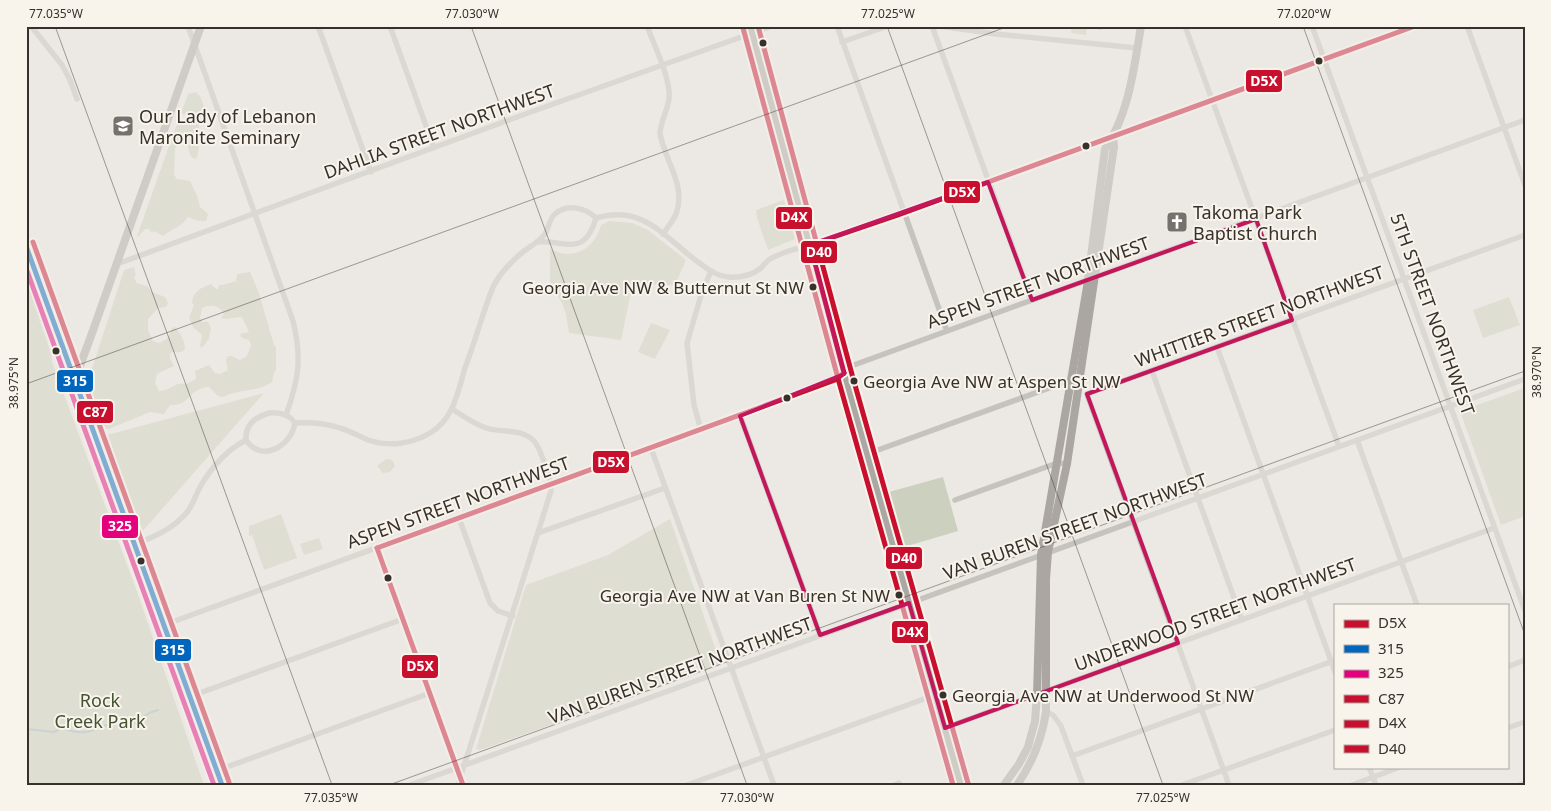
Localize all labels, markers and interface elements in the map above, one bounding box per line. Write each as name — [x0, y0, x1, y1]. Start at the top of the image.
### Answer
text: 77.035°W — [29, 5, 83, 22]
text: 77.030°W — [445, 5, 499, 22]
text: 77.025°W — [861, 5, 915, 22]
text: 77.020°W — [1277, 5, 1331, 22]
unlabelled marker — [758, 38, 768, 48]
unlabelled marker — [1314, 56, 1324, 66]
line badge: D5X — [1245, 69, 1283, 93]
text: D5X — [1250, 71, 1278, 90]
street label: DAHLIA STREET NORTHWEST — [320, 78, 558, 184]
place label: Our Lady of Lebanon Maronite Seminary — [139, 104, 316, 149]
school or university icon: Our Lady of Lebanon Maronite Seminary — [111, 114, 135, 138]
unlabelled marker — [1081, 141, 1091, 151]
line badge: D5X — [943, 180, 981, 204]
text: D5X — [948, 182, 976, 201]
place label: Takoma Park Baptist Church — [1193, 200, 1317, 245]
line badge: D4X — [775, 206, 813, 230]
text: D4X — [780, 207, 808, 226]
church icon: Takoma Park Baptist Church — [1165, 210, 1189, 234]
street label: 5TH STREET NORTHWEST — [1385, 210, 1481, 418]
street label: ASPEN STREET NORTHWEST — [923, 230, 1153, 334]
line badge: D40 — [800, 240, 838, 264]
text: D40 — [806, 242, 832, 261]
street label: WHITTIER STREET NORTHWEST — [1131, 260, 1387, 372]
place label: Georgia Ave NW & Butternut St NW — [522, 276, 804, 299]
marker: Georgia Ave NW & Butternut St NW — [808, 282, 818, 292]
unlabelled marker — [51, 346, 61, 356]
text: 38.970°N — [1528, 346, 1545, 398]
text: 38.975°N — [5, 357, 22, 409]
line badge: 315 — [56, 369, 94, 393]
place label: Georgia Ave NW at Aspen St NW — [863, 370, 1120, 393]
text: 315 — [63, 371, 87, 390]
marker: Georgia Ave NW at Aspen St NW — [849, 376, 859, 386]
unlabelled marker — [782, 393, 792, 403]
line badge: C87 — [76, 400, 114, 424]
text: C87 — [82, 402, 108, 421]
street label: ASPEN STREET NORTHWEST — [343, 450, 573, 554]
line badge: D5X — [592, 450, 630, 474]
text: D5X — [597, 452, 625, 471]
street label: VAN BUREN STREET NORTHWEST — [940, 467, 1210, 585]
line badge: 325 — [101, 514, 139, 539]
text: 325 — [108, 516, 132, 535]
line badge: D40 — [885, 546, 923, 570]
text: D40 — [891, 548, 917, 567]
street label: UNDERWOOD STREET NORTHWEST — [1071, 552, 1359, 676]
unlabelled marker — [136, 556, 146, 566]
unlabelled marker — [383, 573, 393, 583]
place label: Georgia Ave NW at Van Buren St NW — [600, 584, 890, 607]
marker: Georgia Ave NW at Van Buren St NW — [894, 590, 904, 600]
legend — [1334, 604, 1508, 768]
street label: VAN BUREN STREET NORTHWEST — [545, 611, 815, 729]
text: D5X — [1378, 612, 1407, 632]
line badge: D4X — [891, 620, 929, 644]
text: D4X — [896, 622, 924, 641]
line badge: 315 — [154, 638, 192, 662]
text: 315 — [1378, 638, 1404, 658]
text: 315 — [161, 640, 185, 659]
line badge: D5X — [401, 654, 439, 679]
text: D5X — [406, 656, 434, 675]
text: 325 — [1378, 662, 1404, 682]
place label: Georgia Ave NW at Underwood St NW — [952, 684, 1254, 707]
park label: Rock Creek Park — [54, 688, 146, 733]
text: C87 — [1378, 688, 1405, 708]
marker: Georgia Ave NW at Underwood St NW — [938, 690, 948, 700]
text: D4X — [1378, 712, 1407, 732]
text: D40 — [1378, 738, 1406, 758]
text: 77.035°W — [304, 789, 358, 806]
text: 77.030°W — [720, 789, 774, 806]
text: 77.025°W — [1136, 789, 1190, 806]

